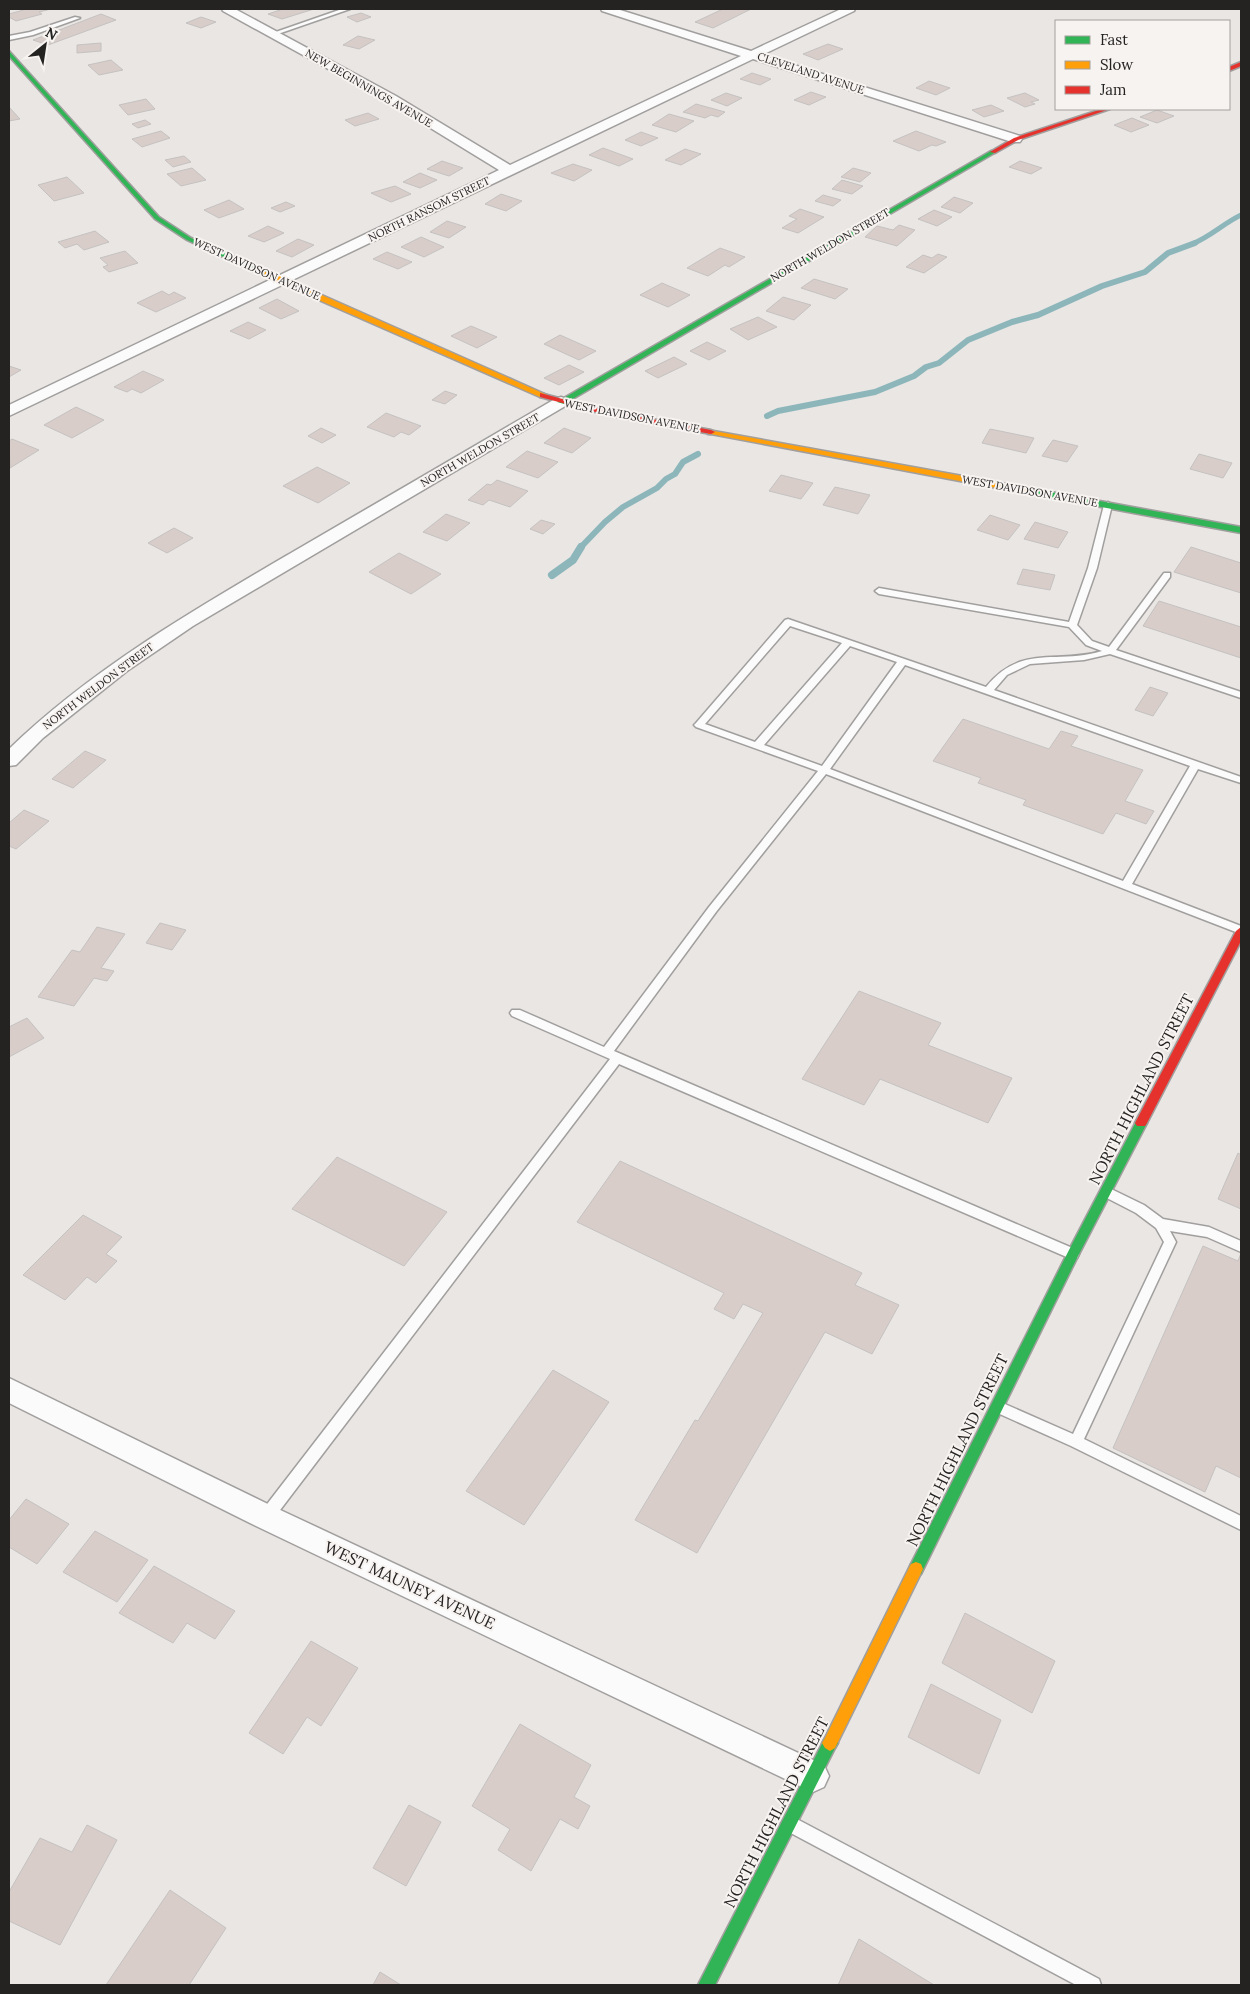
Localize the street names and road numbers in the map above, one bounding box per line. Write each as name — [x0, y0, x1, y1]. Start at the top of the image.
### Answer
street label: NEW BEGINNINGS AVENUE — [303, 46, 435, 130]
street label: CLEVELAND AVENUE — [756, 49, 866, 97]
street label: NORTH RANSOM STREET — [366, 173, 492, 245]
street label: NORTH WELDON STREET — [768, 205, 892, 285]
street label: WEST DAVIDSON AVENUE — [191, 235, 323, 303]
street label: WEST DAVIDSON AVENUE — [563, 396, 701, 436]
street label: NORTH WELDON STREET — [418, 410, 542, 490]
street label: WEST DAVIDSON AVENUE — [961, 472, 1099, 510]
street label: NORTH WELDON STREET — [40, 640, 156, 732]
street label: NORTH HIGHLAND STREET — [1084, 990, 1198, 1188]
street label: NORTH HIGHLAND STREET — [902, 1351, 1012, 1549]
street label: WEST MAUNEY AVENUE — [321, 1537, 499, 1633]
street label: NORTH HIGHLAND STREET — [719, 1713, 833, 1911]

